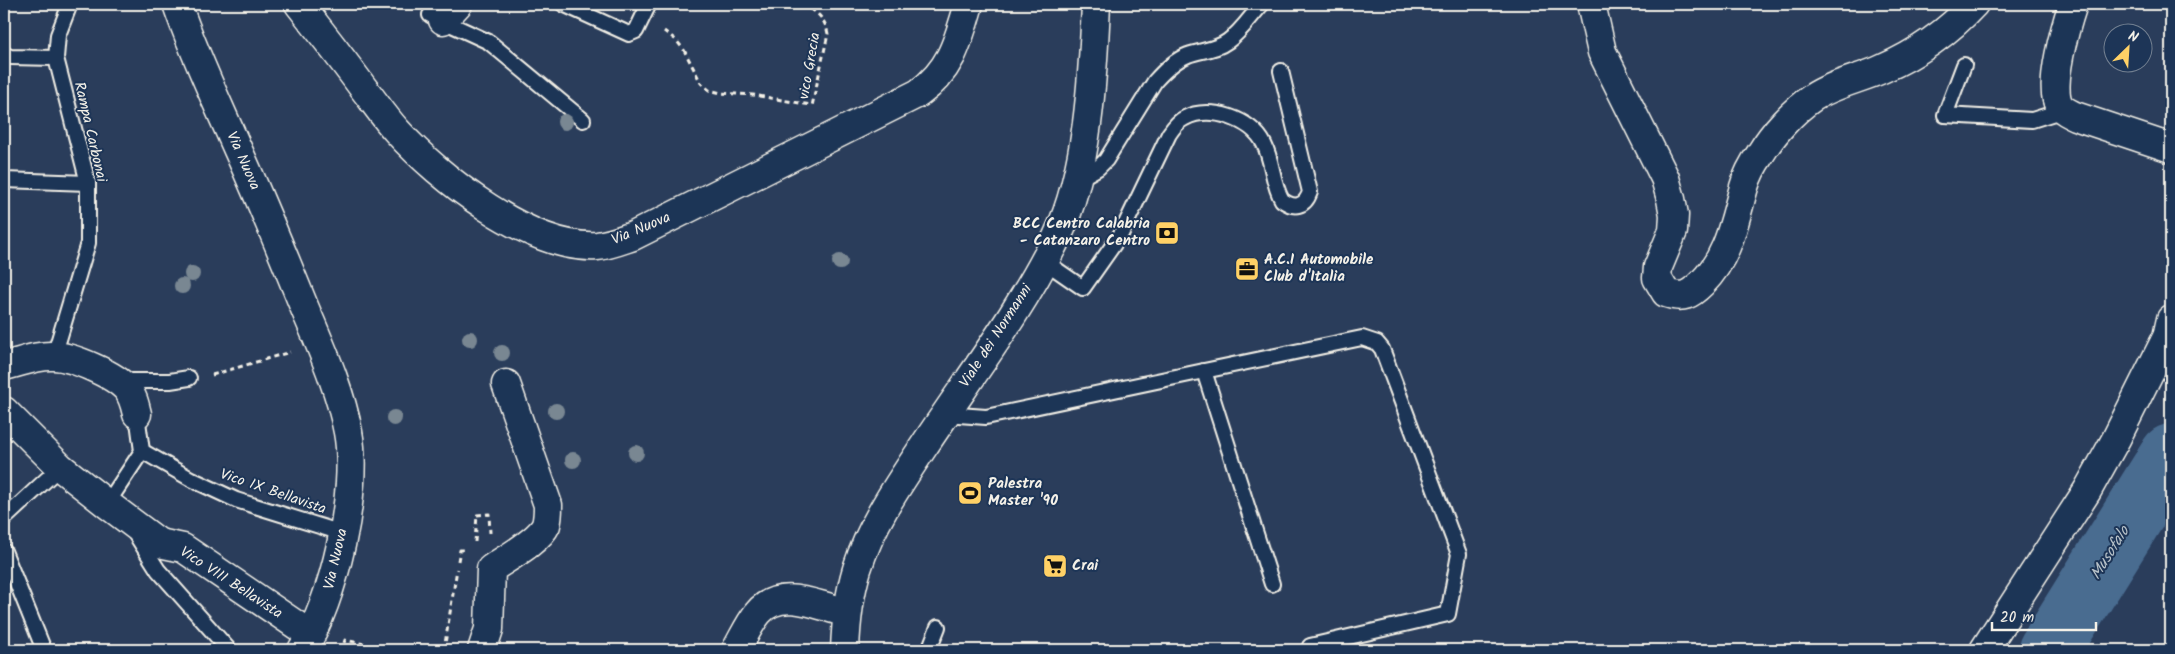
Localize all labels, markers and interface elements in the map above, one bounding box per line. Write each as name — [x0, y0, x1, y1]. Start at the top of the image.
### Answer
north arrow — [2102, 22, 2152, 72]
text: N — [2124, 25, 2142, 49]
street label: vico Grecia — [792, 31, 828, 101]
street label: Rampa Carbonai — [67, 80, 114, 186]
street label: Via Nuova — [219, 128, 267, 194]
street label: Via Nuova — [608, 206, 674, 252]
place label: BCC Centro Calabria - Catanzaro Centro — [1013, 212, 1150, 253]
bank icon: BCC Centro Calabria - Catanzaro Centro — [1154, 220, 1180, 246]
place label: A.C.I Automobile Club d'Italia — [1264, 248, 1374, 289]
office icon: A.C.I Automobile Club d'Italia — [1234, 256, 1260, 282]
street label: Viale dei Normanni — [953, 278, 1039, 393]
street label: Vico IX Bellavista — [217, 463, 329, 521]
place label: Palestra Master '90 — [988, 472, 1058, 513]
sports icon: Palestra Master '90 — [957, 480, 983, 506]
water label: Musofalo — [2084, 520, 2137, 585]
street label: Via Nuova — [317, 526, 355, 592]
street label: Vico VIII Bellavista — [175, 541, 287, 625]
supermarket icon: Crai — [1042, 553, 1068, 579]
place label: Crai — [1072, 554, 1099, 578]
scale bar — [1992, 599, 2096, 631]
text: 20 m — [2000, 606, 2034, 630]

